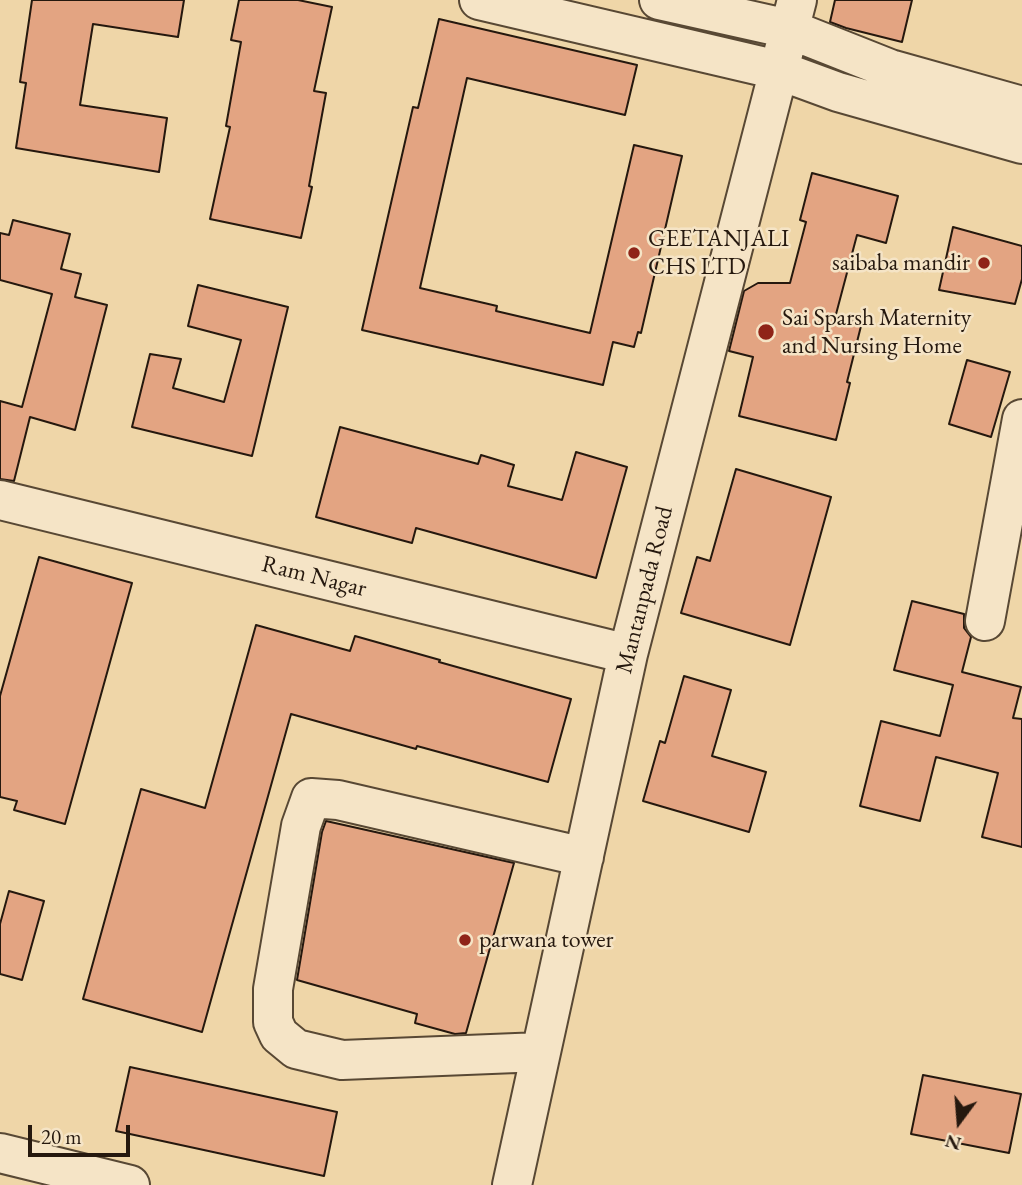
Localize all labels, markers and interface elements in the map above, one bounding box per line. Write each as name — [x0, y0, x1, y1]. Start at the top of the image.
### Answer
place label: GEETANJALI CHS LTD — [648, 225, 789, 281]
marker: GEETANJALI CHS LTD — [626, 245, 642, 261]
place label: saibaba mandir — [832, 249, 970, 277]
marker: saibaba mandir — [976, 255, 992, 271]
place label: Sai Sparsh Maternity and Nursing Home — [782, 304, 971, 360]
marker: Sai Sparsh Maternity and Nursing Home — [756, 322, 776, 342]
street label: Mantanpada Road — [610, 503, 680, 677]
street label: Ram Nagar — [259, 550, 369, 604]
place label: parwana tower — [479, 926, 614, 954]
marker: parwana tower — [457, 932, 473, 948]
north arrow — [924, 1087, 994, 1157]
scale bar — [32, 1112, 133, 1156]
text: 20 m — [41, 1123, 82, 1150]
text: N — [942, 1129, 964, 1157]

